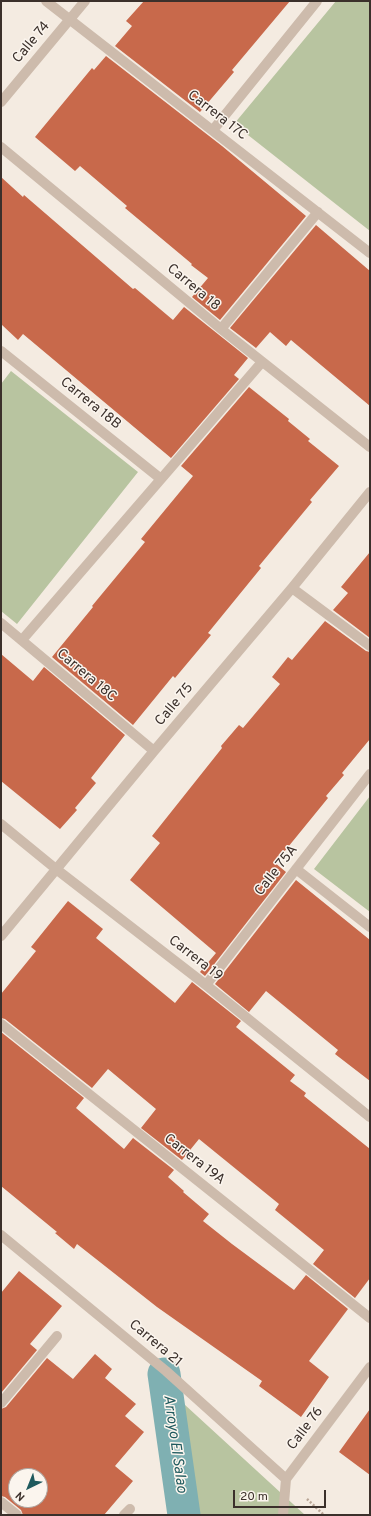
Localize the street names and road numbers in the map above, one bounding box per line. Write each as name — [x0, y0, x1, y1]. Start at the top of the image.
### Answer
street label: Calle 74 — [10, 19, 54, 67]
street label: Carrera 17C — [184, 87, 250, 145]
street label: Carrera 18 — [163, 261, 223, 315]
street label: Carrera 18B — [56, 374, 124, 434]
street label: Carrera 18C — [53, 646, 119, 706]
street label: Calle 75 — [152, 680, 198, 730]
street label: Calle 75A — [252, 842, 302, 900]
street label: Carrera 19 — [165, 933, 225, 985]
street label: Carrera 19A — [160, 1131, 228, 1189]
street label: Carrera 21 — [125, 1317, 185, 1371]
street label: Calle 76 — [284, 1404, 328, 1454]

